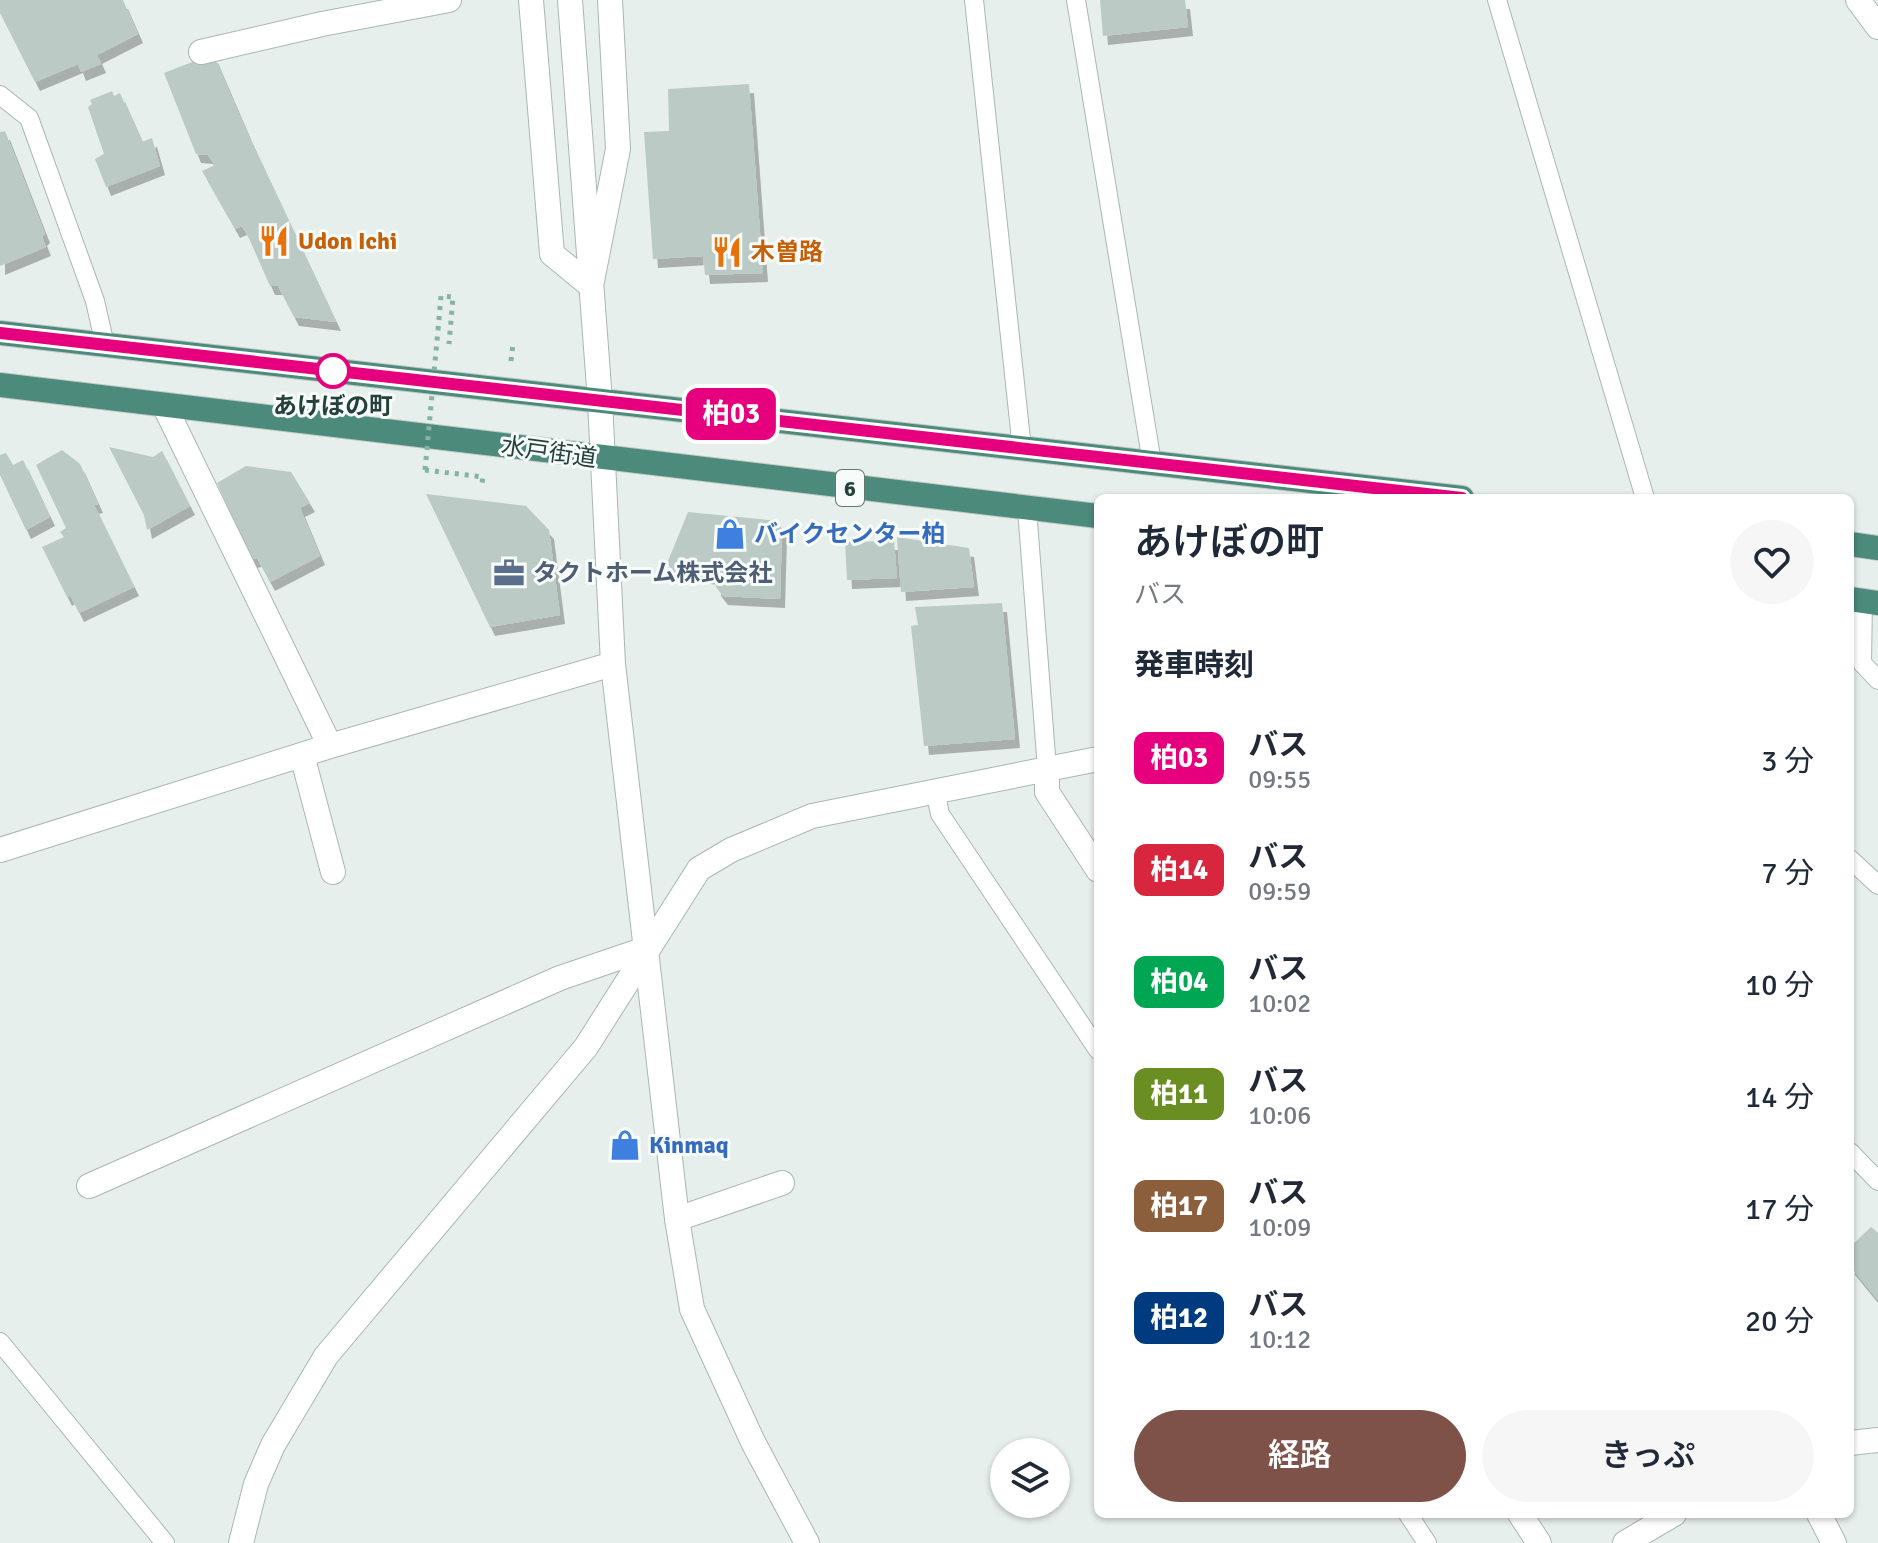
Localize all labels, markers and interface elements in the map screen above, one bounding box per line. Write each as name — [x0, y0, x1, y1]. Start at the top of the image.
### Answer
restaurant icon: Udon Ichi — [257, 224, 291, 258]
place label: Udon Ichi — [298, 226, 397, 256]
restaurant icon: 木曽路 — [710, 235, 744, 269]
place label: 木曽路 — [751, 237, 823, 267]
marker: あけぼの町 — [316, 354, 350, 388]
line badge: 柏03 — [685, 388, 777, 440]
place label: あけぼの町 — [273, 391, 393, 421]
text: 柏03 — [702, 397, 760, 431]
street label: 水戸街道 — [499, 430, 599, 474]
road number: 6 — [836, 470, 864, 506]
shop icon: バイクセンター柏 — [713, 517, 747, 551]
place label: バイクセンター柏 — [754, 519, 946, 549]
text: あけぼの町 — [1134, 519, 1324, 566]
button: heart — [1730, 520, 1814, 604]
office icon: タクトホーム株式会社 — [492, 556, 526, 590]
place label: タクトホーム株式会社 — [533, 558, 772, 588]
text: バス — [1134, 579, 1186, 611]
text: 発車時刻 — [1134, 647, 1254, 684]
text: バス — [1248, 727, 1308, 764]
text: 柏03 — [1150, 741, 1208, 775]
text: 3 分 — [1761, 743, 1814, 780]
text: 09:55 — [1248, 764, 1311, 796]
text: バス — [1248, 839, 1308, 876]
text: 柏14 — [1150, 853, 1208, 887]
text: 7 分 — [1761, 855, 1814, 892]
text: 09:59 — [1248, 876, 1311, 908]
text: バス — [1248, 951, 1308, 988]
text: 柏04 — [1150, 965, 1208, 999]
text: 10 分 — [1745, 967, 1814, 1004]
text: 10:02 — [1248, 988, 1311, 1020]
text: バス — [1248, 1063, 1308, 1100]
text: 柏11 — [1150, 1077, 1208, 1111]
text: 14 分 — [1745, 1079, 1814, 1116]
text: 10:06 — [1248, 1100, 1311, 1132]
shop icon: Kinmaq — [608, 1128, 642, 1162]
place label: Kinmaq — [649, 1130, 729, 1160]
text: バス — [1248, 1175, 1308, 1212]
text: 柏17 — [1150, 1189, 1208, 1223]
text: 17 分 — [1745, 1191, 1814, 1228]
text: 10:09 — [1248, 1212, 1311, 1244]
text: バス — [1248, 1287, 1308, 1324]
text: 柏12 — [1150, 1301, 1208, 1335]
text: 20 分 — [1745, 1303, 1814, 1340]
text: 10:12 — [1248, 1324, 1311, 1356]
button: 経路 — [1134, 1410, 1466, 1502]
button: きっぷ — [1482, 1410, 1814, 1502]
map controls — [990, 1438, 1070, 1518]
button: layers — [990, 1438, 1070, 1518]

